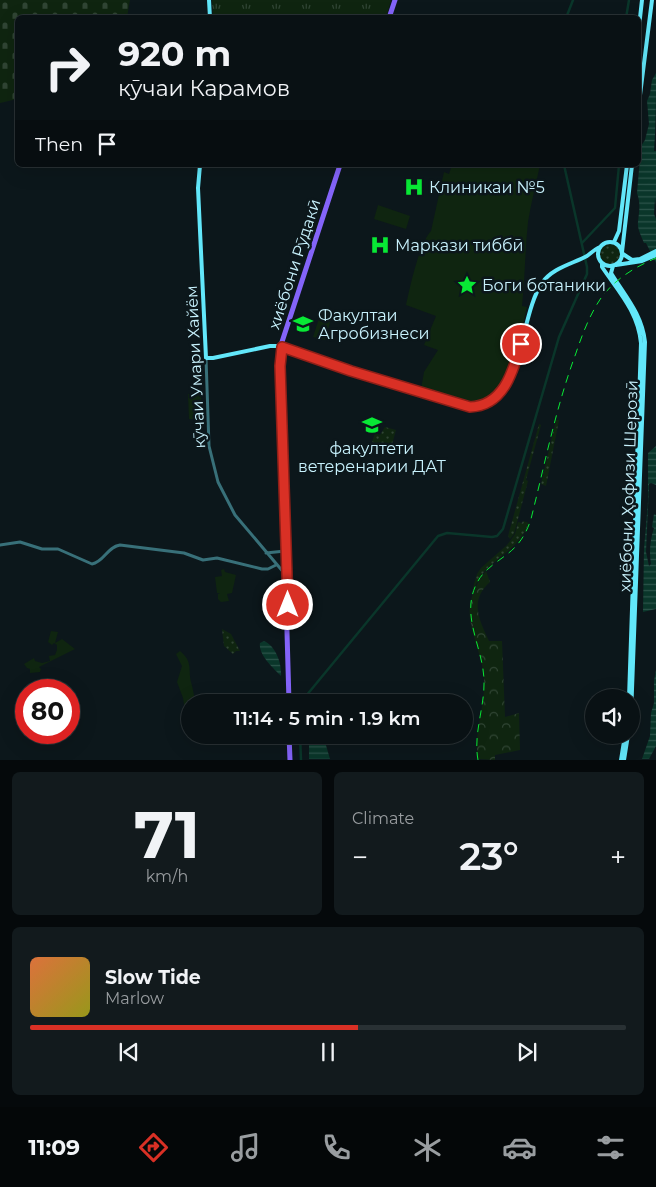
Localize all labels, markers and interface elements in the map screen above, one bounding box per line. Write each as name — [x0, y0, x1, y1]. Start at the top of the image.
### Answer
text: 920 m — [118, 32, 231, 75]
icon: right — [35, 35, 100, 100]
text: кӯчаи Карамов — [118, 75, 290, 102]
icon: arrive — [93, 130, 121, 158]
text: Then — [35, 133, 83, 156]
hospital icon: Клиникаи №5 — [403, 176, 425, 198]
place label: Клиникаи №5 — [429, 178, 545, 197]
street label: хиёбони Рӯдакӣ — [264, 197, 325, 332]
hospital icon: Маркази тиббӣ — [369, 234, 391, 256]
place label: Маркази тиббӣ — [395, 236, 524, 255]
place icon: Боги ботаники — [456, 274, 478, 296]
place label: Боги ботаники — [482, 276, 606, 295]
street label: кӯчаи Умари Хайём — [182, 285, 209, 449]
place label: Факултаи Агробизнеси — [318, 306, 429, 343]
school or university icon: Факултаи Агробизнеси — [292, 313, 314, 335]
pin — [500, 323, 542, 365]
icon: arrive — [507, 330, 535, 358]
street label: хиёбони Ҳофизи Шерозӣ — [615, 380, 642, 592]
school or university icon: факултети ветеренарии ДАТ — [361, 414, 383, 436]
place label: факултети ветеренарии ДАТ — [298, 439, 447, 476]
position arrow — [261, 578, 313, 630]
speed limit sign: 80 — [15, 679, 80, 744]
map controls — [585, 689, 640, 744]
button: sound — [585, 689, 640, 744]
text: 11:14 · 5 min · 1.9 km — [234, 707, 420, 730]
text: 71 — [134, 795, 200, 874]
text: Climate — [352, 809, 414, 828]
text: 23° — [459, 833, 519, 880]
text: − — [352, 840, 368, 874]
text: + — [610, 840, 626, 874]
text: km/h — [146, 867, 188, 886]
text: Slow Tide — [105, 966, 201, 989]
text: Marlow — [105, 989, 164, 1008]
icon: previous — [115, 1038, 143, 1066]
icon: pause — [314, 1038, 342, 1066]
icon: next — [513, 1038, 541, 1066]
icon: directions — [136, 1130, 171, 1165]
icon: music — [228, 1130, 263, 1165]
icon: phone — [319, 1130, 354, 1165]
icon: climate — [410, 1130, 445, 1165]
icon: car — [502, 1130, 537, 1165]
icon: filters — [593, 1130, 628, 1165]
text: 11:09 — [28, 1134, 80, 1161]

